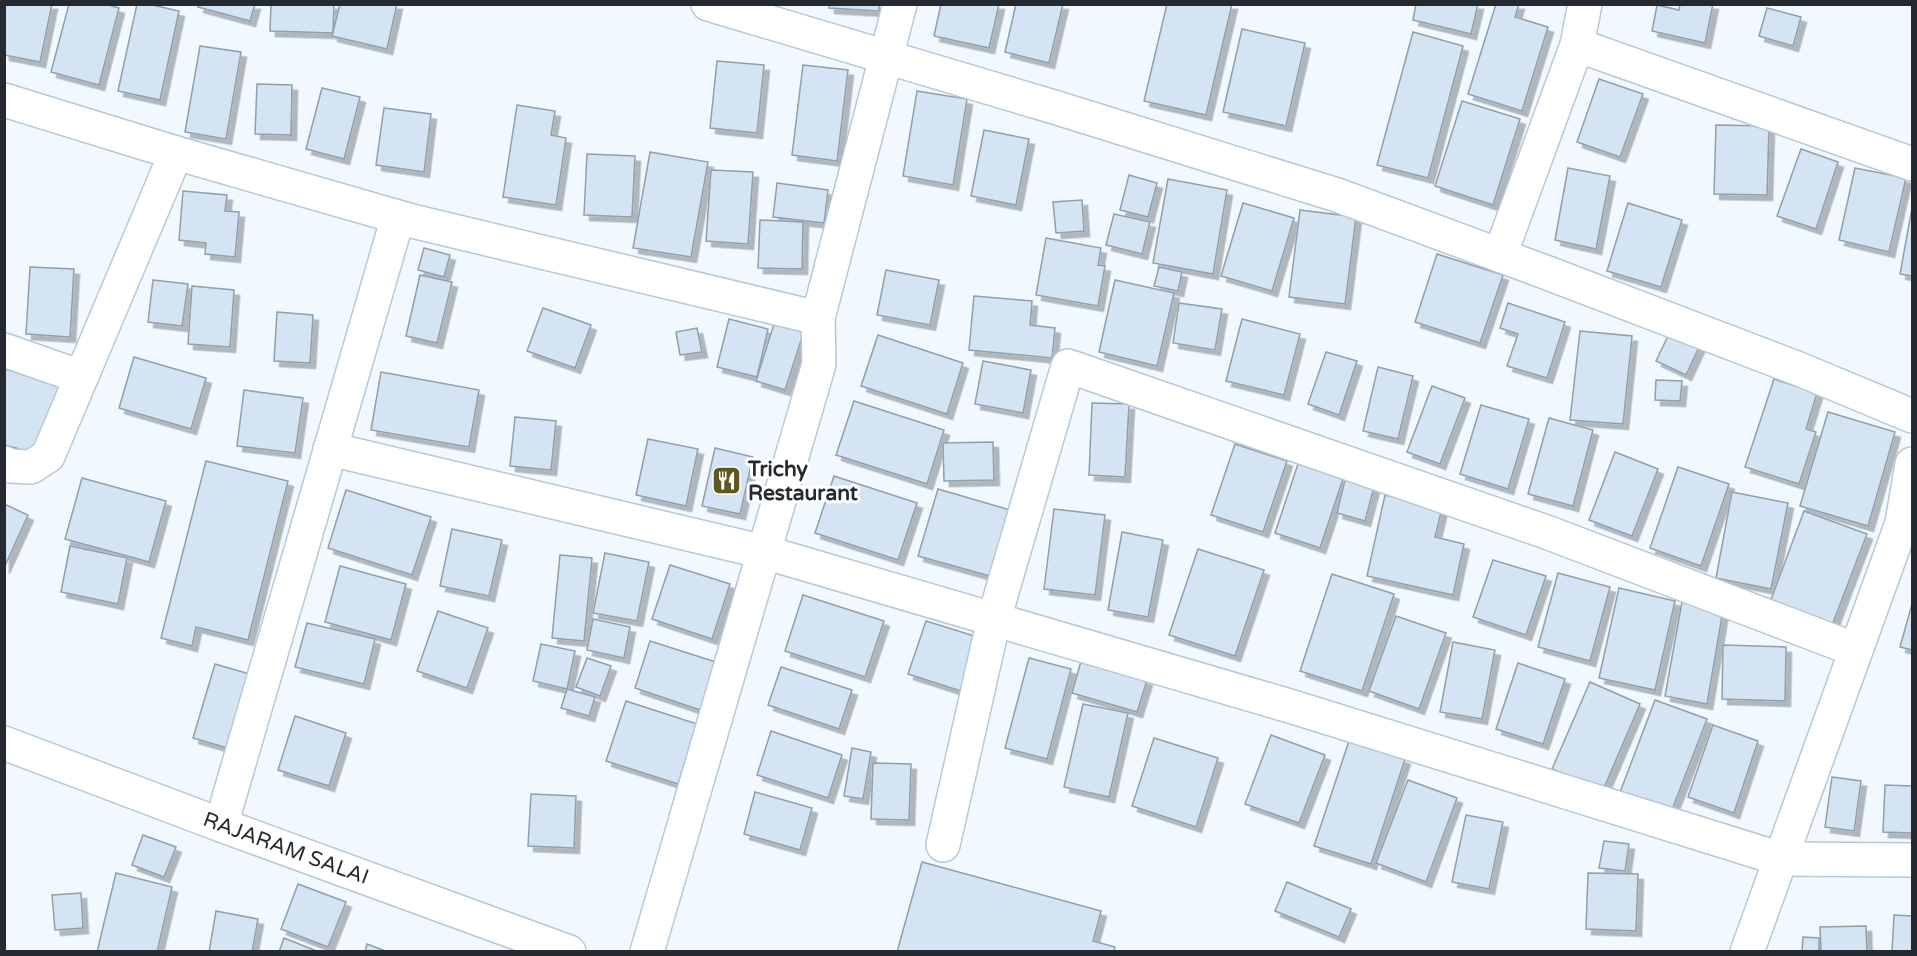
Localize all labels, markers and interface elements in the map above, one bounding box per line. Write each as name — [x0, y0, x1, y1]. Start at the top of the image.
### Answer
place label: Trichy Restaurant — [747, 457, 858, 506]
restaurant icon: Trichy Restaurant — [711, 465, 743, 497]
street label: RAJARAM SALAI — [200, 807, 372, 890]

